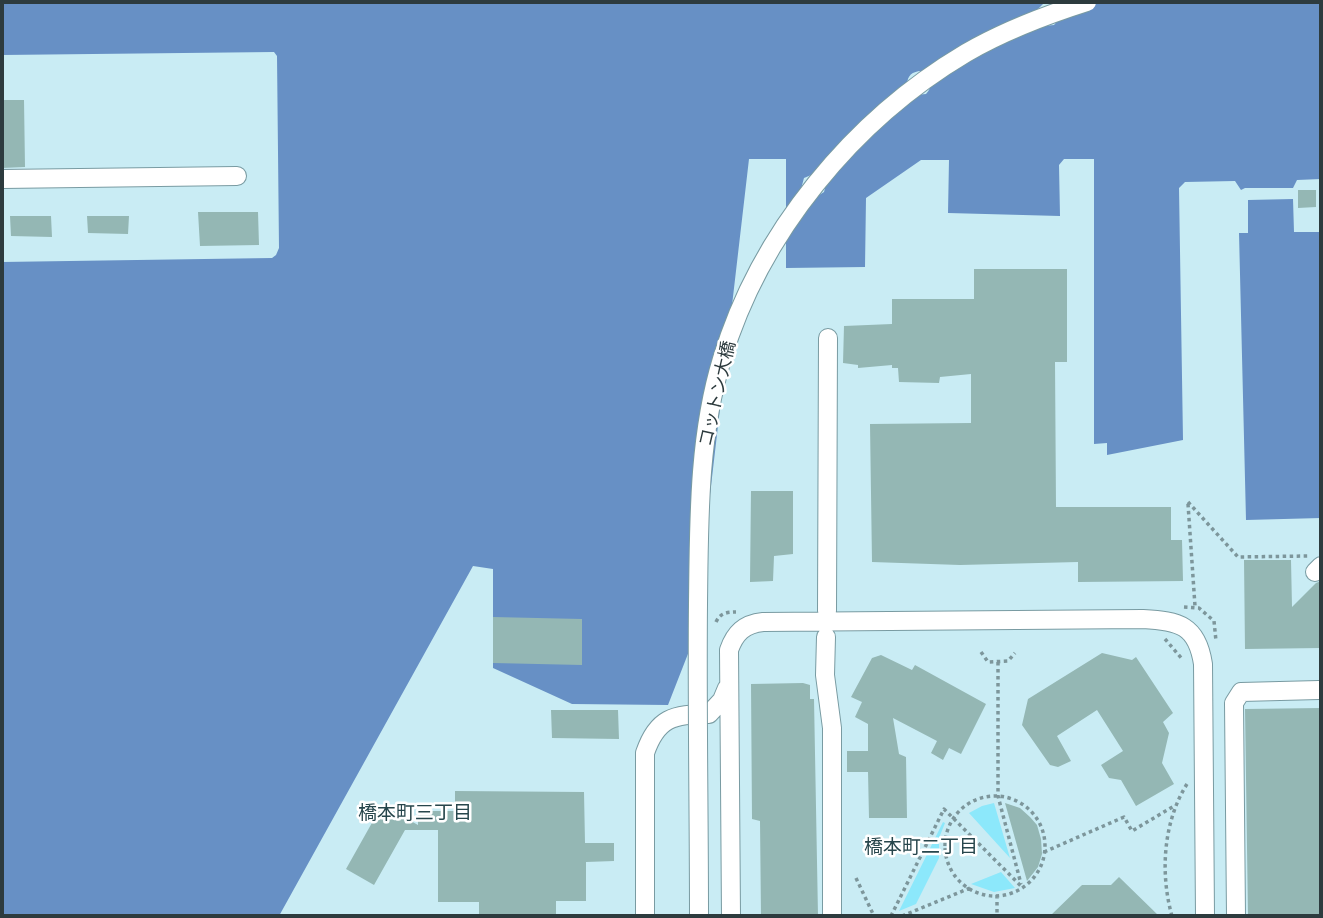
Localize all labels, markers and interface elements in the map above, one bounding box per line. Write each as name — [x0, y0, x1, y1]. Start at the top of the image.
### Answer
street label: コットン大橋 — [695, 339, 741, 449]
district label: 橋本町三丁目 — [358, 803, 472, 825]
district label: 橋本町二丁目 — [864, 837, 978, 859]

